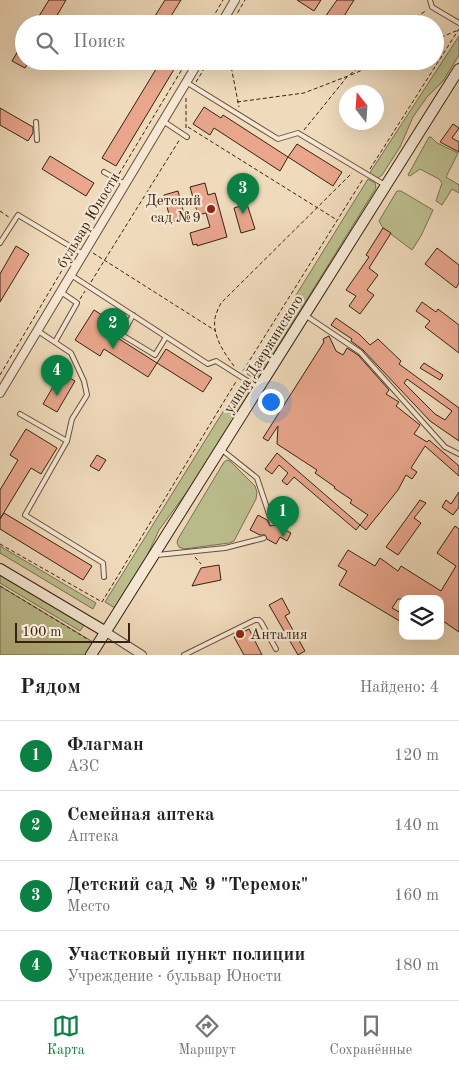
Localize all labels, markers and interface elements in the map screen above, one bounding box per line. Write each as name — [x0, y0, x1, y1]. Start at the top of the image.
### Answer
search box — [15, 15, 444, 70]
icon: search — [33, 29, 61, 57]
text: Поиск — [73, 33, 125, 52]
north arrow — [339, 85, 384, 130]
street label: бульвар Юности — [55, 171, 124, 271]
pin: 3 — [227, 173, 259, 214]
place label: Детский сад №9 — [146, 194, 201, 226]
marker: Детский сад №9 — [205, 203, 217, 215]
street label: улица Дзержинского — [222, 293, 307, 417]
pin: 2 — [97, 308, 129, 349]
pin: 4 — [41, 355, 73, 396]
your location — [258, 389, 284, 415]
pin: 1 — [267, 496, 299, 537]
map controls — [399, 595, 444, 640]
button: layers — [399, 595, 444, 640]
scale bar — [15, 620, 130, 643]
text: 100 m — [22, 625, 61, 639]
marker: Анталия — [234, 628, 246, 640]
place label: Анталия — [250, 628, 308, 643]
text: Рядом — [20, 677, 81, 698]
text: Найдено: 4 — [360, 680, 439, 696]
text: Флагман — [67, 736, 144, 755]
text: 1 — [31, 748, 41, 764]
text: 120 m — [394, 748, 439, 764]
text: АЗС — [67, 759, 99, 775]
text: Семейная аптека — [67, 806, 215, 825]
text: 2 — [31, 818, 41, 834]
text: 140 m — [394, 818, 439, 834]
text: Аптека — [67, 829, 119, 845]
text: Детский сад № 9 "Теремок" — [67, 876, 308, 895]
text: 3 — [31, 888, 41, 904]
text: 160 m — [394, 888, 439, 904]
text: Место — [67, 899, 110, 915]
text: Участковый пункт полиции — [67, 946, 305, 965]
text: 4 — [31, 958, 41, 974]
text: 180 m — [394, 958, 439, 974]
text: Учреждение · бульвар Юности — [67, 969, 282, 985]
tab: Карта — [47, 1012, 85, 1059]
tab: Маршрут — [178, 1012, 236, 1059]
tab: Сохранённые — [330, 1012, 412, 1059]

